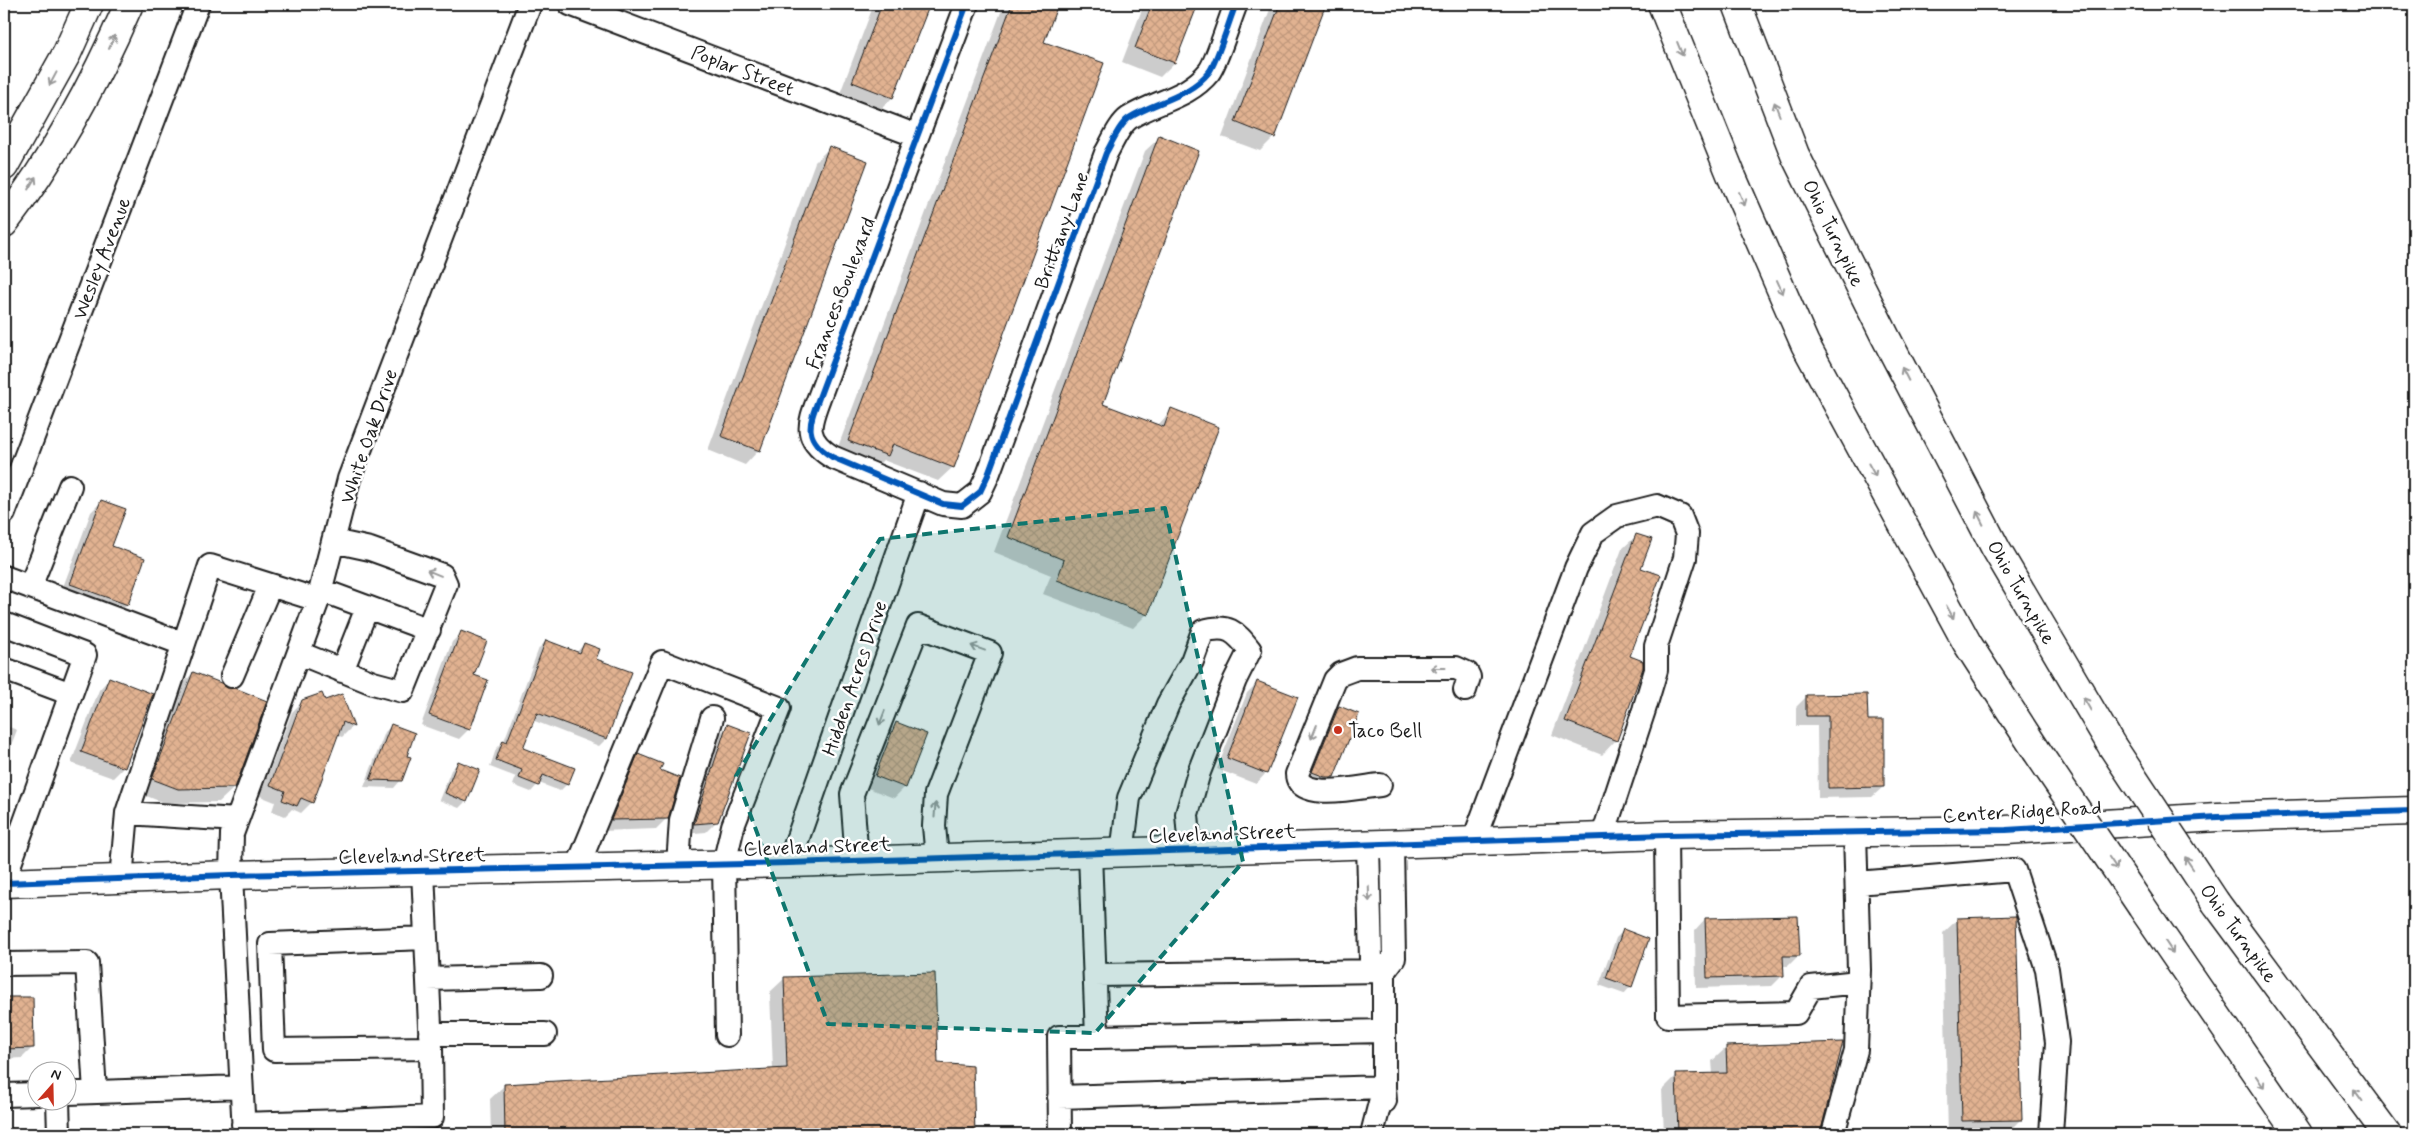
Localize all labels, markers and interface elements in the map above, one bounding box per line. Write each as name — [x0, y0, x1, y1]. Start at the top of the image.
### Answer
one-way arrow — [108, 35, 118, 50]
street label: Poplar Street — [687, 39, 798, 103]
one-way arrow — [1676, 41, 1686, 56]
one-way arrow — [48, 71, 57, 86]
one-way arrow — [1772, 102, 1781, 117]
street label: Brittany Lane — [1029, 168, 1096, 293]
street label: Ohio Turnpike — [1795, 175, 1870, 292]
one-way arrow — [27, 177, 37, 191]
one-way arrow — [1738, 191, 1747, 206]
street label: Wesley Avenue — [67, 193, 138, 324]
street label: Frances Boulevard — [800, 214, 883, 373]
one-way arrow — [1775, 279, 1785, 294]
street label: White Oak Drive — [334, 366, 405, 507]
one-way arrow — [1900, 367, 1909, 382]
one-way arrow — [1867, 462, 1877, 477]
one-way arrow — [1975, 511, 1984, 526]
street label: Ohio Turnpike — [1980, 536, 2061, 650]
one-way arrow — [427, 568, 442, 577]
street label: Hidden Acres Drive — [816, 597, 895, 760]
one-way arrow — [1946, 604, 1956, 619]
one-way arrow — [971, 643, 986, 652]
one-way arrow — [1430, 663, 1446, 673]
one-way arrow — [2082, 698, 2092, 712]
one-way arrow — [877, 710, 886, 726]
place label: Taco Bell — [1348, 718, 1422, 745]
one-way arrow — [1309, 724, 1318, 739]
marker: Taco Bell — [1332, 724, 1344, 736]
street label: Center Ridge Road — [1942, 795, 2102, 830]
one-way arrow — [931, 802, 940, 818]
street label: Cleveland Street — [1148, 818, 1296, 851]
street label: Cleveland Street — [743, 831, 891, 864]
street label: Cleveland Street — [338, 842, 486, 871]
one-way arrow — [2107, 856, 2118, 870]
one-way arrow — [2184, 856, 2194, 870]
street label: Ohio Turnpike — [2193, 879, 2283, 989]
one-way arrow — [1365, 886, 1374, 902]
one-way arrow — [2164, 940, 2175, 954]
north arrow — [28, 1060, 78, 1110]
text: N — [49, 1065, 64, 1085]
one-way arrow — [2255, 1075, 2265, 1089]
one-way arrow — [2353, 1088, 2363, 1102]

